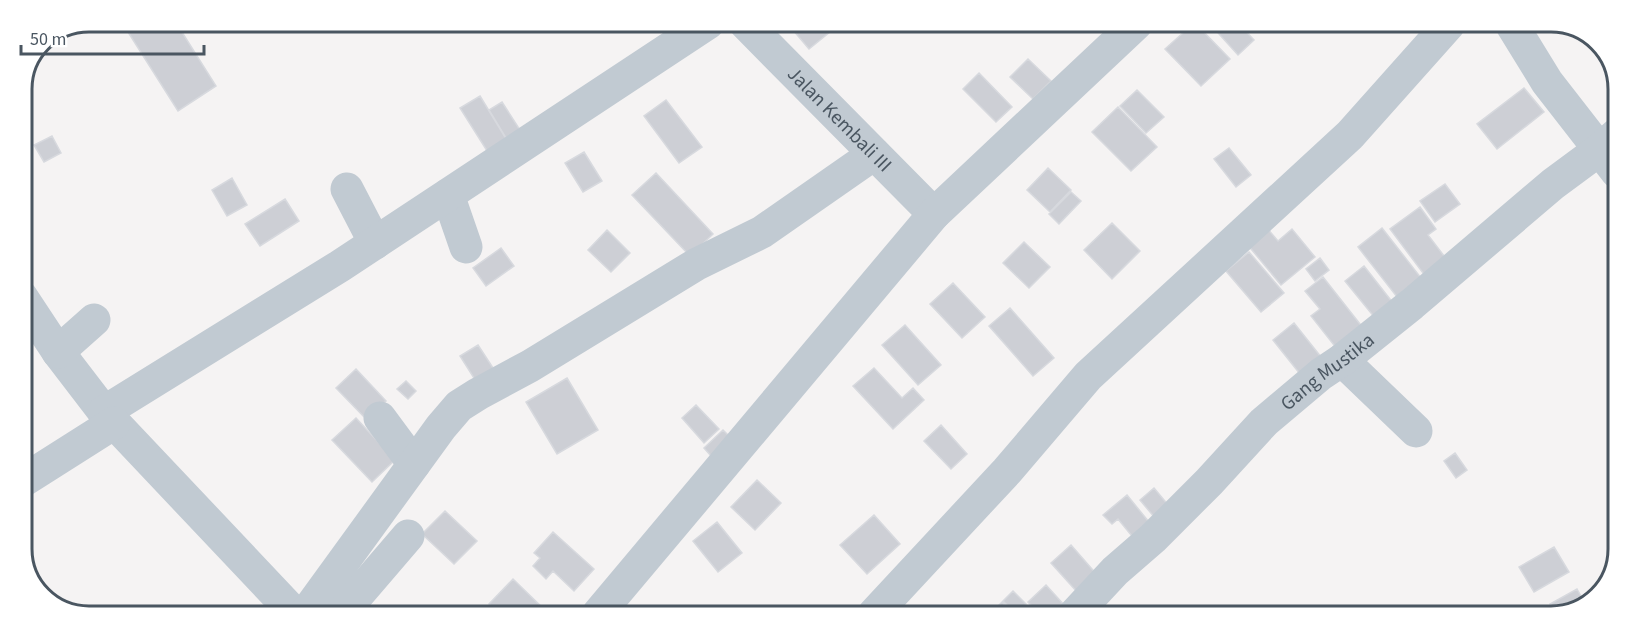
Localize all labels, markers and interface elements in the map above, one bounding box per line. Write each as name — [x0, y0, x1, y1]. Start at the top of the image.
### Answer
scale bar — [21, 18, 204, 56]
text: 50 m — [30, 27, 66, 52]
street label: Jalan Kembali III — [781, 61, 898, 179]
street label: Gang Mustika — [1275, 326, 1381, 418]

